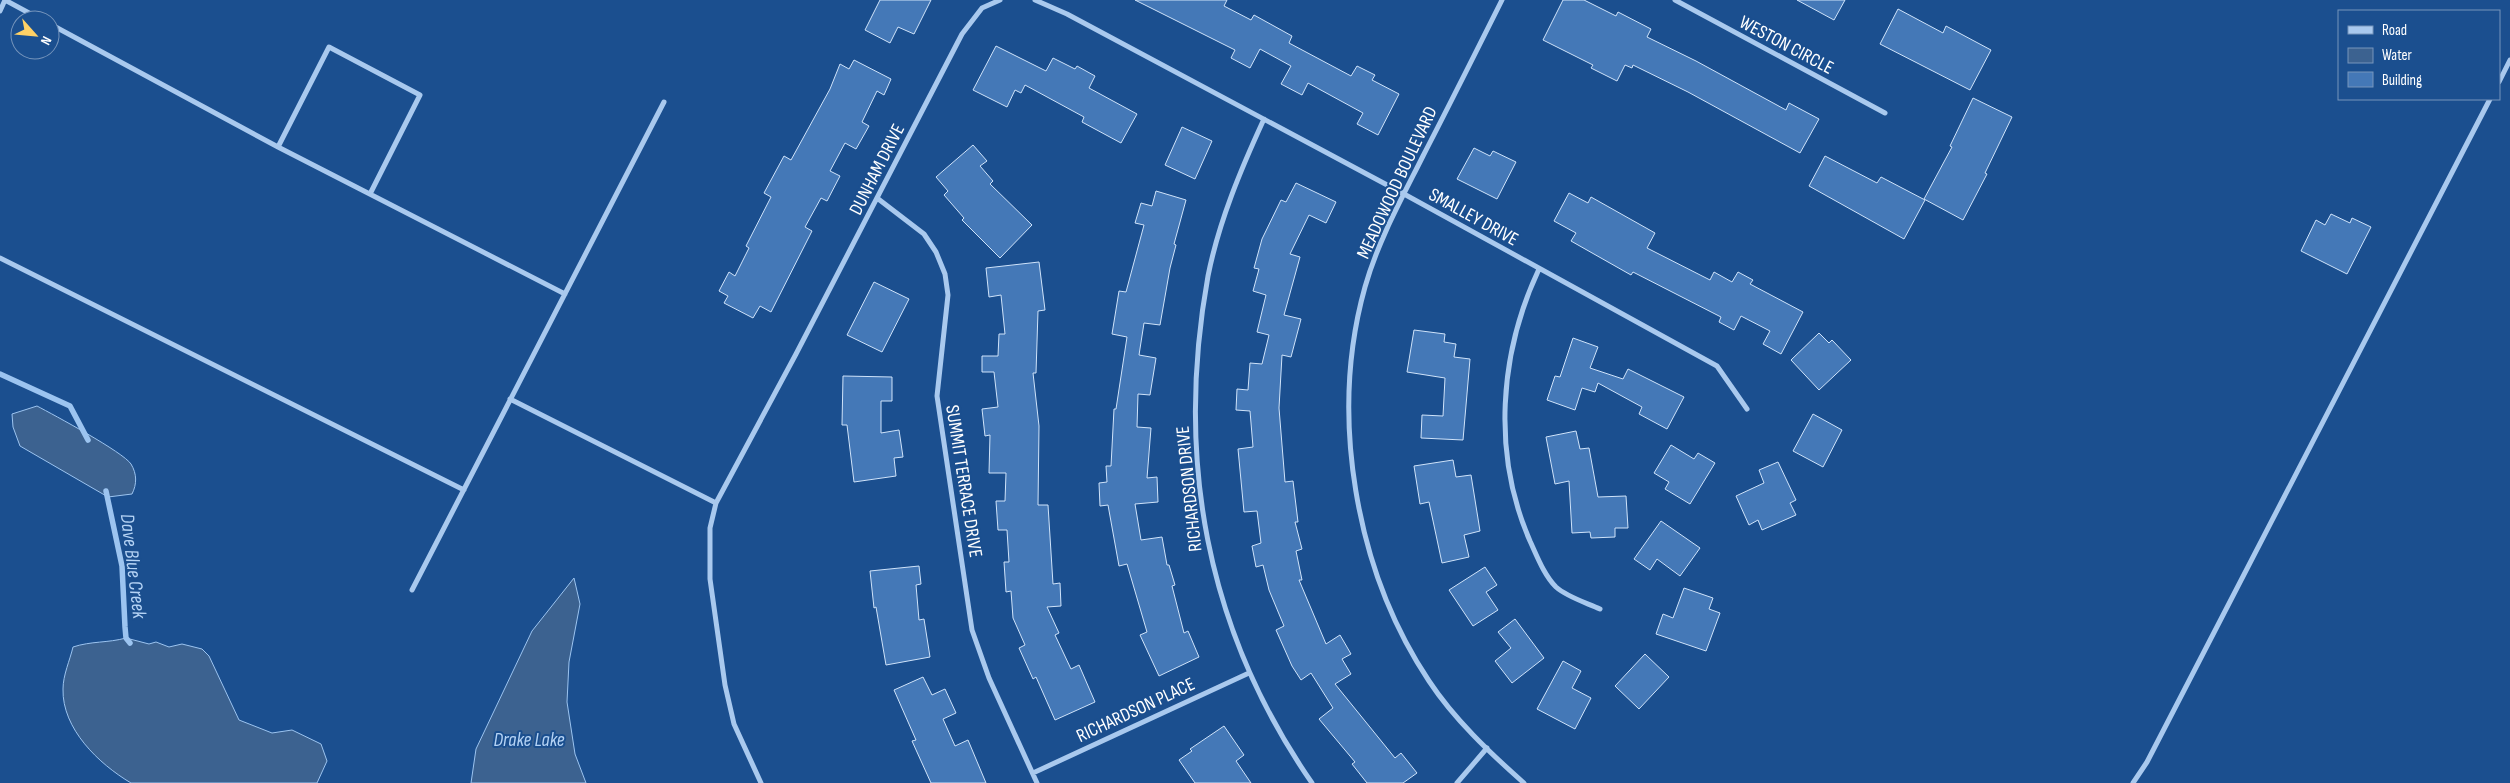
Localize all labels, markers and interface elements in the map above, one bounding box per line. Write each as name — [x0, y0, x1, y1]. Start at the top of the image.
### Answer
north arrow — [10, 10, 60, 60]
legend — [2338, 10, 2500, 100]
street label: WESTON CIRCLE — [1735, 11, 1837, 80]
text: Road — [2382, 21, 2407, 40]
text: N — [37, 33, 55, 48]
text: Water — [2382, 46, 2413, 65]
text: Building — [2382, 71, 2422, 90]
street label: MEADOWOOD BOULEVARD — [1352, 103, 1443, 262]
street label: DUNHAM DRIVE — [845, 120, 910, 219]
street label: SMALLEY DRIVE — [1425, 183, 1522, 251]
street label: SUMMIT TERRACE DRIVE — [940, 403, 987, 559]
street label: RICHARDSON DRIVE — [1171, 425, 1208, 553]
water label: Dave Blue Creek — [115, 512, 151, 620]
street label: RICHARDSON PLACE — [1073, 673, 1199, 748]
water label: Drake Lake — [493, 728, 565, 752]

